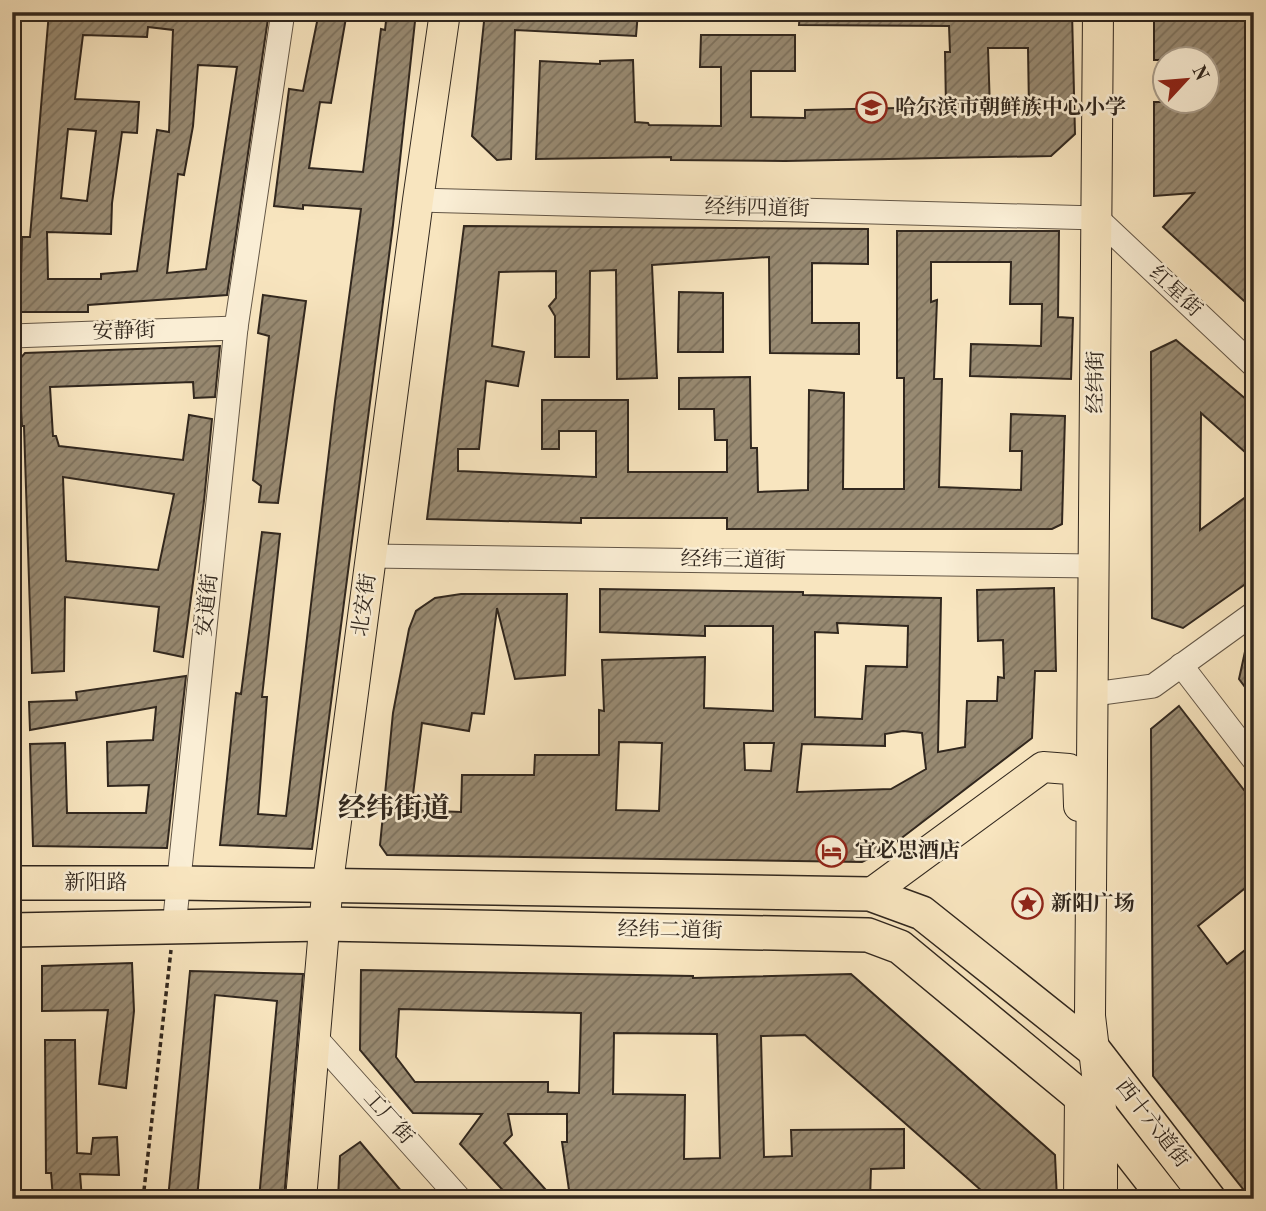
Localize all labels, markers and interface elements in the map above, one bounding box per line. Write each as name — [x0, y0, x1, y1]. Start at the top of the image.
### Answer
north arrow — [1150, 46, 1220, 116]
text: N — [1187, 63, 1211, 85]
school or university icon: 哈尔滨市朝鲜族中心小学 — [855, 91, 889, 125]
place label: 哈尔滨市朝鲜族中心小学 — [895, 95, 1126, 119]
street label: 经纬四道街 — [704, 196, 810, 220]
street label: 红星街 — [1145, 261, 1207, 321]
street label: 安静街 — [92, 318, 156, 344]
street label: 经纬街 — [1084, 351, 1107, 414]
street label: 经纬三道街 — [680, 548, 786, 572]
street label: 安道街 — [192, 572, 222, 637]
street label: 北安街 — [348, 572, 380, 638]
district label: 经纬街道 — [338, 793, 450, 824]
hotel icon: 宜必思酒店 — [815, 834, 849, 868]
place label: 宜必思酒店 — [855, 838, 960, 862]
street label: 新阳路 — [65, 871, 128, 894]
place icon: 新阳广场 — [1011, 887, 1045, 921]
place label: 新阳广场 — [1051, 892, 1135, 915]
street label: 经纬二道街 — [617, 918, 723, 942]
street label: 西十六道街 — [1111, 1075, 1194, 1172]
street label: 工厂街 — [359, 1086, 418, 1148]

